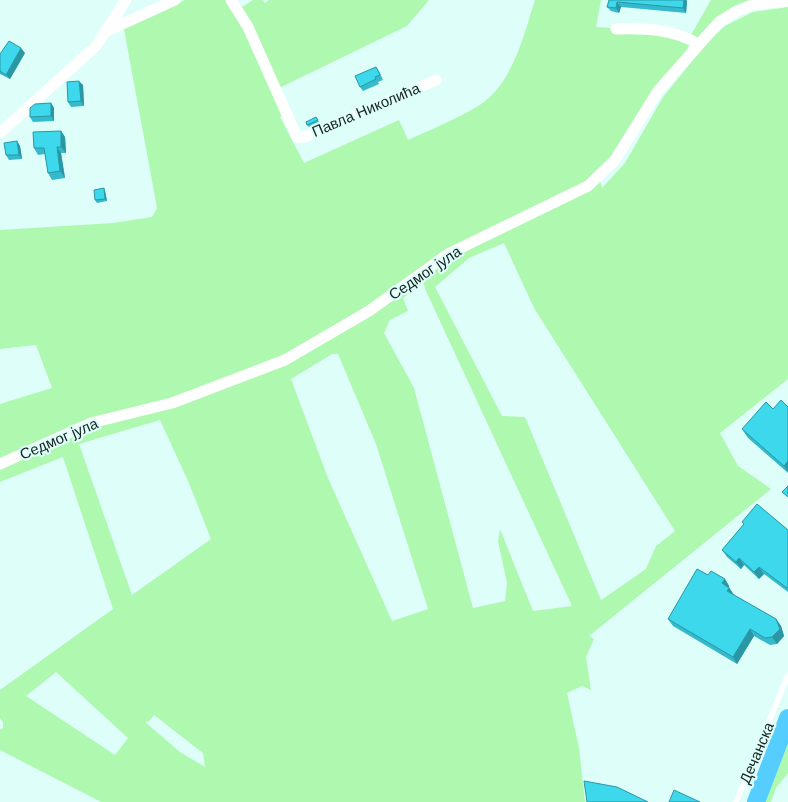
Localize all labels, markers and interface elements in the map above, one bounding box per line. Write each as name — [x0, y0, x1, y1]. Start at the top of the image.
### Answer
street label: Павла Николића — [309, 78, 424, 142]
street label: Седмог јула — [385, 241, 466, 305]
street label: Седмог јула — [17, 413, 102, 464]
street label: Дечанска — [735, 718, 779, 787]

